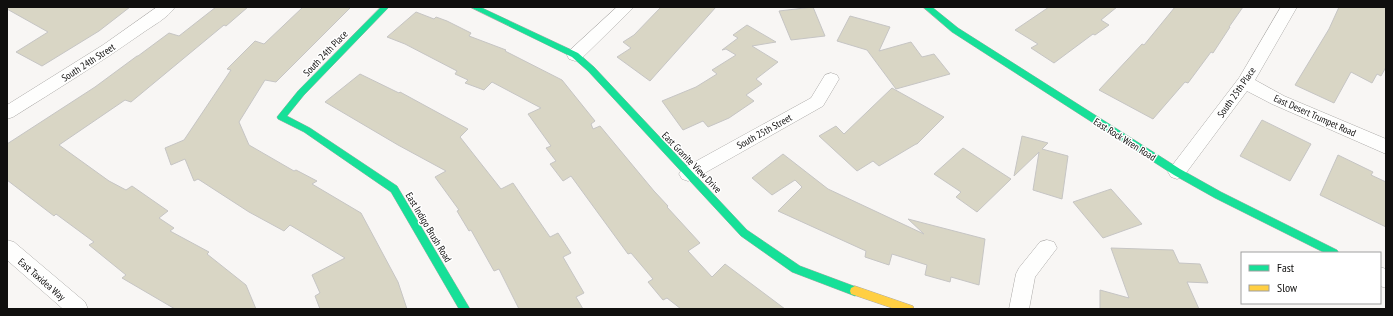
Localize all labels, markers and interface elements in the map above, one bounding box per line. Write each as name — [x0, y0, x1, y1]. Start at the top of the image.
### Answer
street label: South 24th Place — [300, 28, 350, 79]
street label: South 24th Street — [59, 40, 118, 85]
street label: South 25th Place — [1214, 64, 1259, 120]
street label: East Desert Trumpet Road — [1272, 91, 1358, 139]
street label: South 25th Street — [734, 111, 794, 152]
street label: East Rock Wren Road — [1091, 115, 1158, 164]
street label: East Granite View Drive — [659, 129, 724, 196]
street label: East Indigo Brush Road — [403, 190, 455, 265]
legend — [1241, 252, 1381, 304]
street label: East Taxidea Way — [15, 255, 68, 304]
text: Fast — [1277, 260, 1295, 275]
text: Slow — [1277, 280, 1298, 295]

